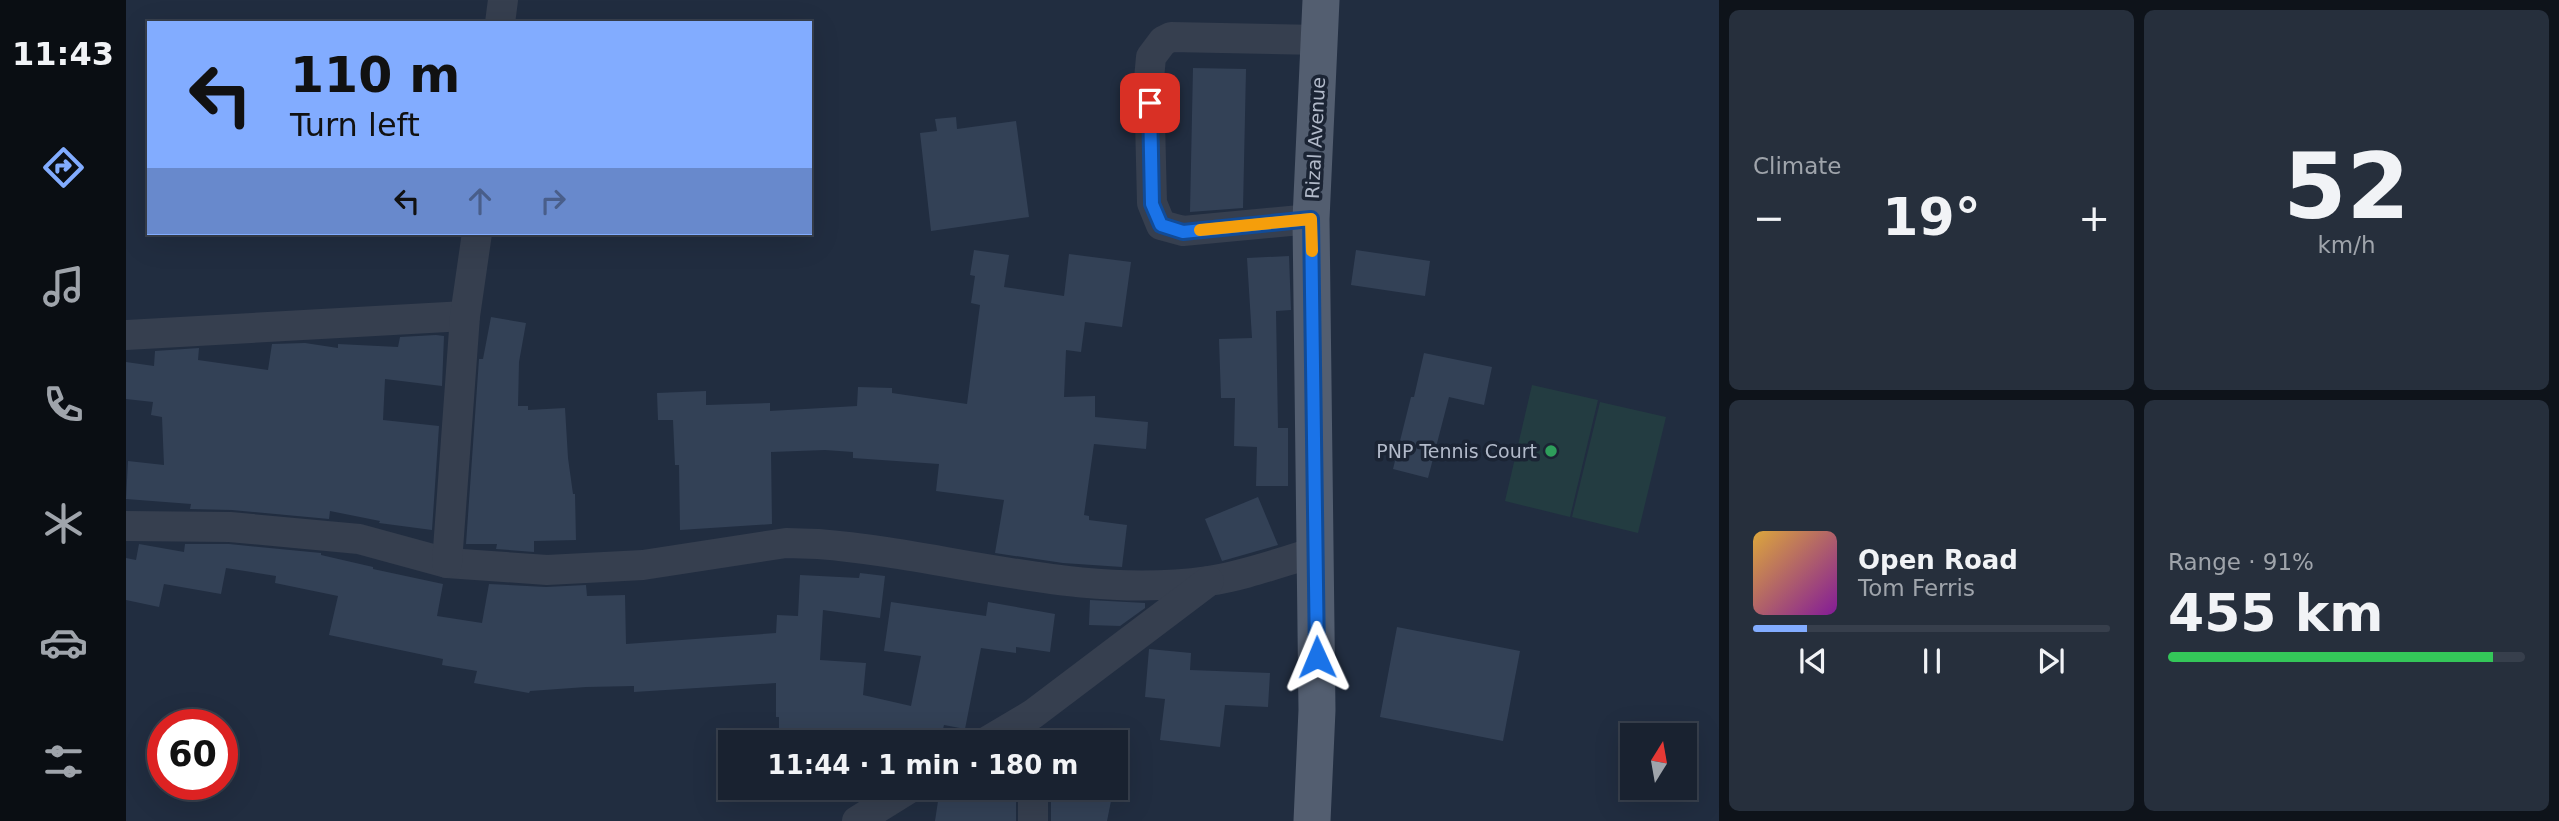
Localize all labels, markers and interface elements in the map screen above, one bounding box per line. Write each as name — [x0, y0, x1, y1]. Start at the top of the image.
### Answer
text: 11:43 — [12, 35, 114, 73]
text: 110 m — [290, 47, 460, 104]
icon: left — [175, 49, 266, 140]
pin — [1120, 73, 1180, 133]
street label: Rizal Avenue — [1301, 77, 1329, 199]
icon: arrive — [1131, 84, 1169, 122]
text: Turn left — [290, 106, 420, 144]
text: 52 — [2283, 134, 2410, 239]
icon: directions — [39, 143, 88, 192]
text: Climate — [1753, 153, 1842, 179]
icon: left — [388, 182, 426, 220]
icon: ahead — [461, 182, 499, 220]
icon: right — [534, 182, 572, 220]
text: 19° — [1882, 187, 1981, 247]
text: − — [1753, 196, 1785, 240]
text: + — [2078, 196, 2110, 240]
text: km/h — [2317, 232, 2376, 258]
icon: music — [39, 262, 88, 311]
icon: phone — [39, 380, 88, 429]
place label: PNP Tennis Court — [1376, 440, 1537, 462]
marker: PNP Tennis Court — [1543, 443, 1559, 459]
icon: climate — [39, 499, 88, 548]
text: Open Road — [1858, 545, 2018, 575]
text: Range · 91% — [2168, 549, 2314, 575]
text: Tom Ferris — [1858, 575, 1975, 601]
text: 455 km — [2168, 583, 2383, 643]
icon: car — [39, 618, 88, 667]
position arrow — [1280, 620, 1354, 694]
icon: previous — [1794, 642, 1832, 680]
icon: pause — [1913, 642, 1951, 680]
icon: next — [2032, 642, 2070, 680]
speed limit sign: 60 — [147, 709, 238, 800]
north arrow — [1620, 723, 1698, 800]
map controls — [1620, 723, 1697, 800]
icon: filters — [39, 737, 88, 786]
text: 11:44 · 1 min · 180 m — [768, 750, 1078, 780]

